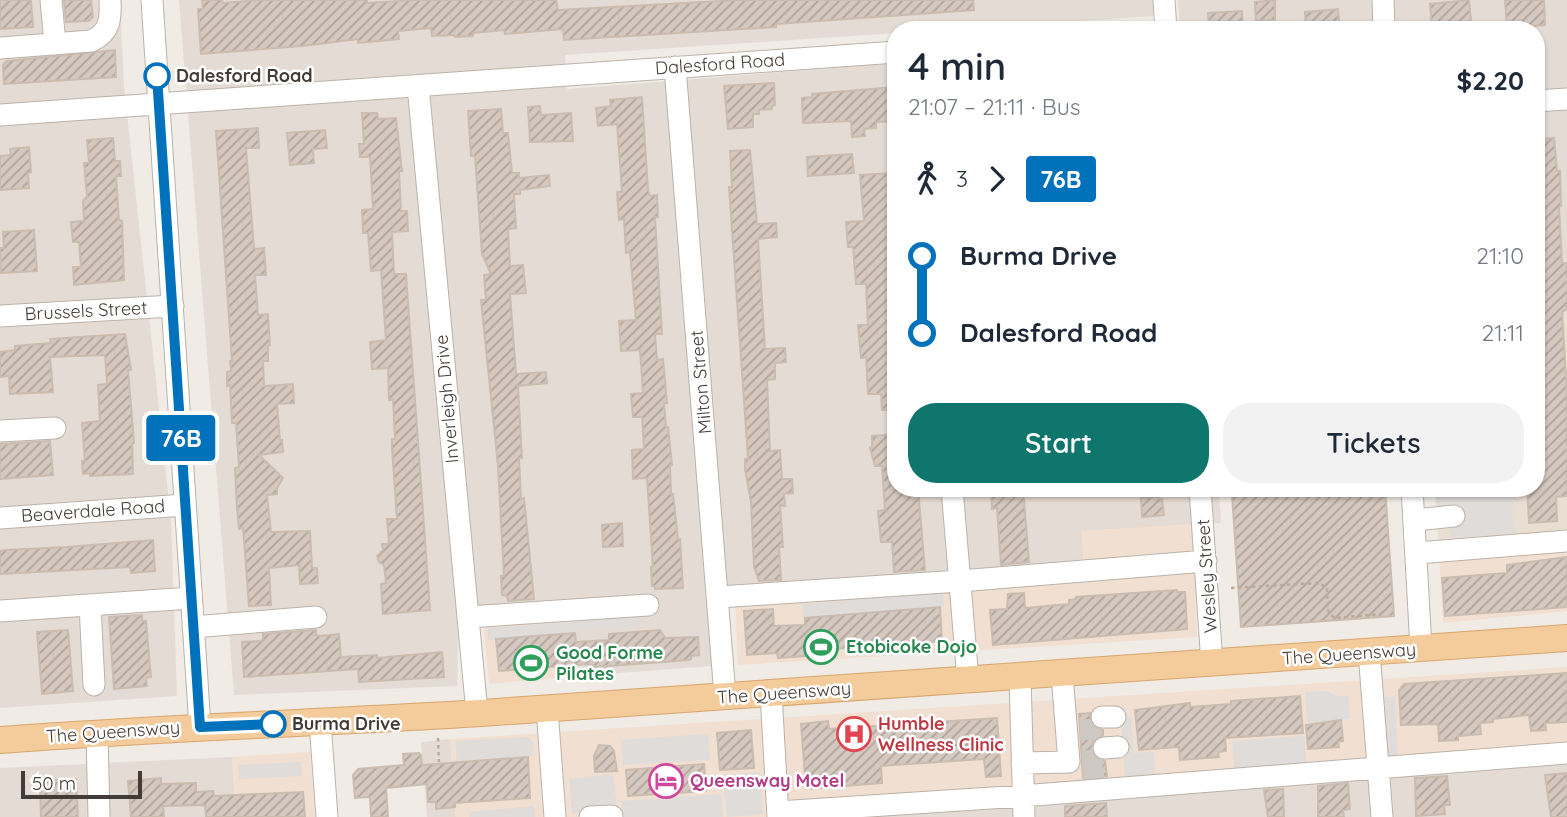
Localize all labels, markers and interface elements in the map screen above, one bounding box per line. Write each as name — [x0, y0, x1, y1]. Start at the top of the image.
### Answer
text: 4 min — [908, 42, 1006, 90]
street label: Dalesford Road — [654, 47, 786, 80]
marker: Dalesford Road — [144, 63, 170, 89]
place label: Dalesford Road — [176, 64, 313, 87]
text: $2.20 — [1456, 64, 1524, 97]
text: 21:07 – 21:11 · Bus — [908, 92, 1081, 121]
icon: walk — [908, 160, 946, 198]
icon: forward — [978, 160, 1016, 198]
text: 3 — [956, 164, 968, 193]
text: 76B — [1040, 164, 1082, 194]
text: Burma Drive — [960, 239, 1117, 272]
text: 21:10 — [1476, 241, 1524, 270]
street label: Brussels Street — [24, 296, 148, 325]
text: Dalesford Road — [960, 316, 1157, 349]
text: 21:11 — [1481, 318, 1524, 347]
street label: Milton Street — [685, 329, 717, 435]
street label: Inverleigh Drive — [429, 334, 464, 464]
button: Start — [908, 403, 1209, 483]
button: Tickets — [1223, 403, 1524, 483]
line badge: 76B — [141, 415, 221, 461]
text: 76B — [160, 423, 202, 453]
street label: Beaverdale Road — [20, 494, 166, 527]
street label: Wesley Street — [1191, 518, 1222, 634]
sports icon: Etobicoke Dojo — [802, 628, 840, 666]
place label: Etobicoke Dojo — [846, 635, 977, 658]
street label: The Queensway — [1281, 637, 1417, 670]
place label: Good Forme Pilates — [556, 641, 663, 685]
sports icon: Good Forme Pilates — [512, 644, 550, 682]
street label: The Queensway — [716, 676, 852, 709]
marker: Burma Drive — [260, 711, 286, 737]
place label: Burma Drive — [292, 712, 401, 735]
place label: Humble Wellness Clinic — [878, 712, 1004, 756]
street label: The Queensway — [45, 715, 181, 748]
hospital icon: Humble Wellness Clinic — [835, 715, 873, 753]
hotel icon: Queensway Motel — [647, 762, 685, 800]
scale bar — [21, 768, 142, 800]
place label: Queensway Motel — [690, 769, 844, 792]
text: 50 m — [32, 771, 76, 795]

